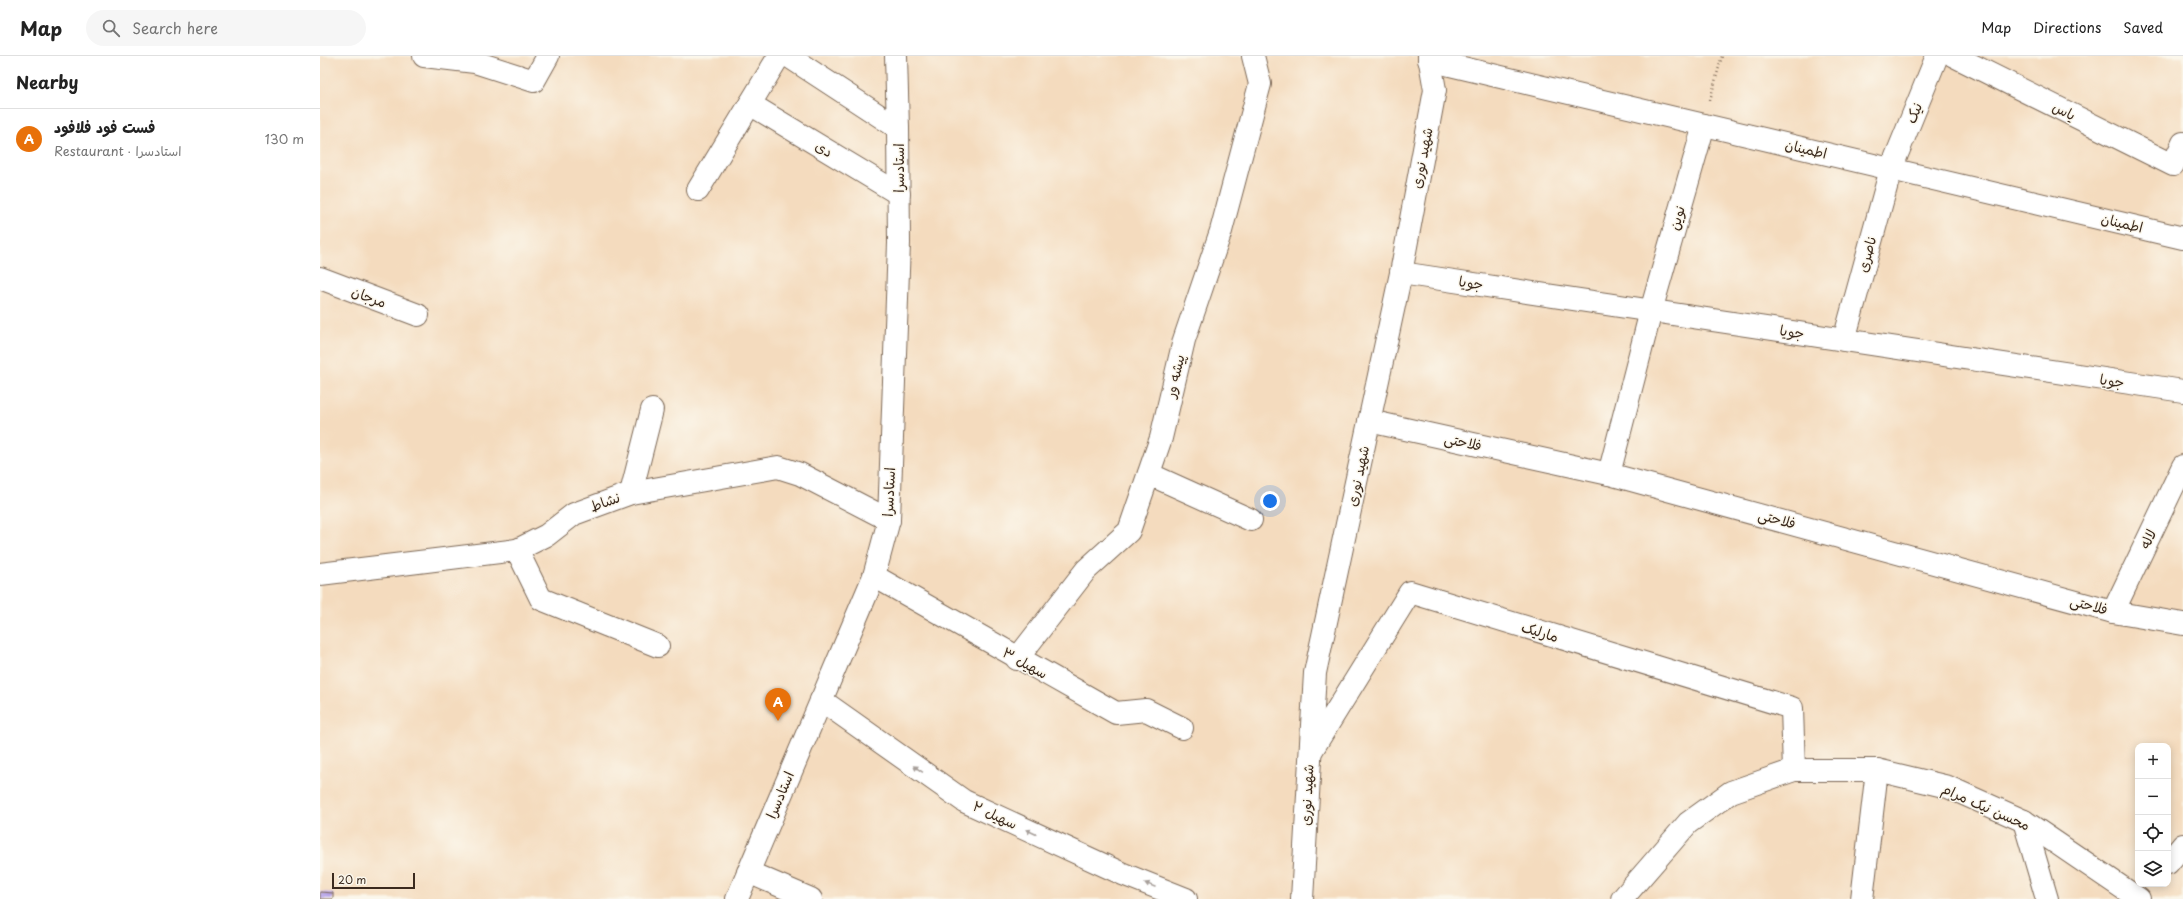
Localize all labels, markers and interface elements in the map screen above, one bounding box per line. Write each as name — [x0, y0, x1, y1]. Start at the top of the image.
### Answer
search box — [86, 10, 366, 46]
text: Map — [20, 14, 62, 42]
text: Search here — [132, 16, 218, 39]
icon: search — [100, 17, 122, 39]
text: Map — [1981, 17, 2011, 38]
text: Directions — [2033, 17, 2101, 38]
text: Saved — [2123, 17, 2163, 38]
text: Nearby — [16, 69, 78, 95]
street label: یاس — [2049, 96, 2079, 125]
street label: نیک — [1900, 99, 1927, 126]
text: فست فود فلافود — [54, 115, 155, 138]
street label: شهید نوری — [1405, 126, 1438, 190]
text: A — [24, 129, 34, 148]
text: 130 m — [265, 129, 304, 148]
street label: اطمینان — [1783, 133, 1829, 164]
street label: دی — [811, 135, 837, 162]
text: Restaurant · استادسرا — [54, 141, 181, 160]
street label: استادسرا — [888, 143, 909, 193]
street label: نوین — [1663, 203, 1690, 233]
street label: اطمینان — [2099, 207, 2145, 238]
street label: ناصری — [1852, 233, 1881, 274]
street label: جویا — [1457, 270, 1485, 295]
street label: مرجان — [349, 280, 390, 313]
street label: جویا — [1778, 319, 1806, 344]
street label: پیشه ور — [1159, 352, 1190, 400]
street label: جویا — [2098, 368, 2126, 393]
street label: فلاحتی — [1442, 427, 1484, 456]
street label: شهید نوری — [1341, 444, 1374, 508]
street label: استادسرا — [877, 467, 900, 517]
street label: نشاط — [587, 486, 623, 517]
your location — [1260, 491, 1280, 511]
street label: فلاحتی — [1756, 503, 1798, 534]
street label: لاله — [2134, 525, 2161, 552]
street label: فلاحتی — [2068, 589, 2110, 620]
street label: مارلیک — [1519, 616, 1561, 647]
street label: سهیل ۳ — [999, 641, 1052, 684]
pin: A — [765, 688, 791, 721]
map controls — [2135, 743, 2171, 887]
button: + — [2135, 743, 2171, 779]
street label: شهید نوری — [1294, 764, 1319, 826]
one-way arrow — [913, 765, 923, 773]
street label: استادسرا — [760, 768, 799, 822]
street label: محسن نیک مرام — [1938, 778, 2034, 836]
button: − — [2135, 779, 2171, 815]
street label: سهیل ۲ — [969, 795, 1021, 834]
button: locate — [2135, 815, 2171, 851]
one-way arrow — [1025, 829, 1037, 835]
button: layers — [2135, 851, 2171, 887]
scale bar — [332, 871, 415, 890]
text: 20 m — [338, 871, 366, 888]
one-way arrow — [1143, 881, 1155, 887]

